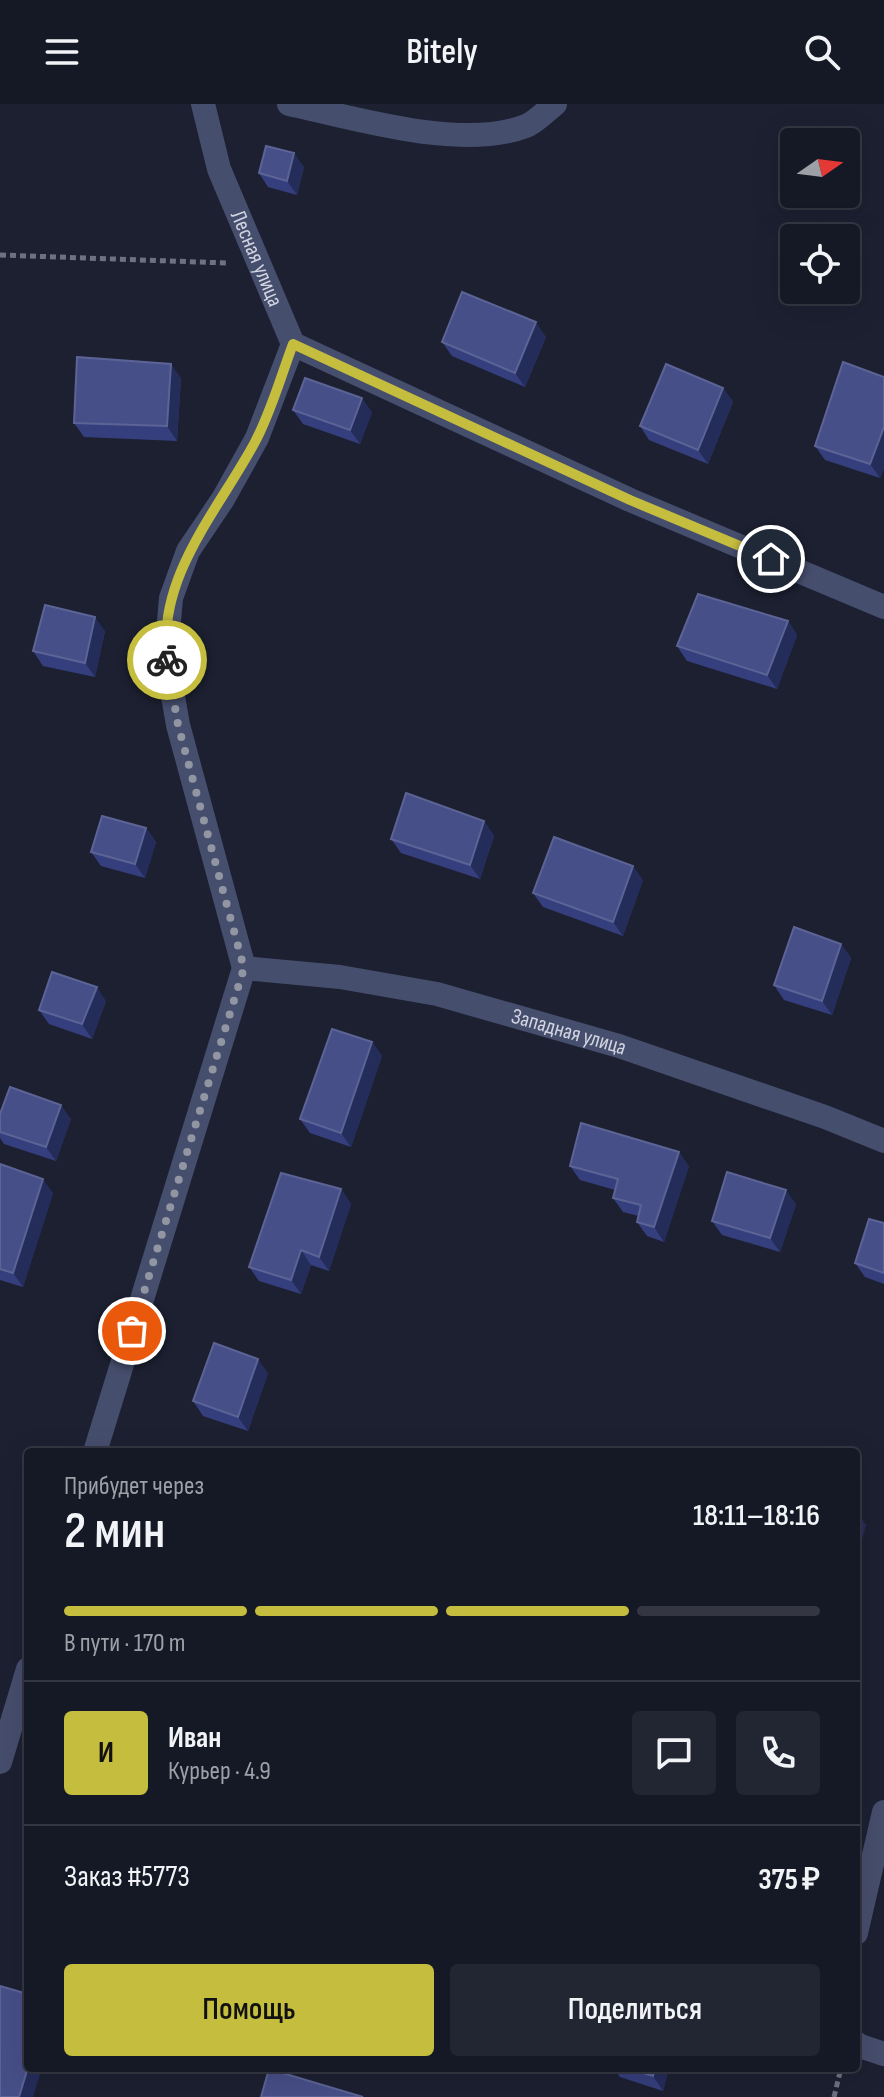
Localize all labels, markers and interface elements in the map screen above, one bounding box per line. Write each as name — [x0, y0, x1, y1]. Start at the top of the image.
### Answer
icon: menu — [40, 30, 84, 74]
icon: search — [800, 30, 844, 74]
text: Bitely — [406, 31, 478, 74]
north arrow — [780, 128, 860, 208]
map controls — [780, 128, 860, 304]
street label: Лесная улица — [225, 206, 289, 311]
button: locate — [780, 224, 860, 304]
pin — [737, 525, 805, 593]
icon: home — [749, 537, 793, 581]
courier — [127, 620, 207, 700]
icon: bike — [145, 638, 189, 682]
street label: Западная улица — [508, 1002, 630, 1061]
pin — [98, 1297, 166, 1365]
icon: bag — [110, 1309, 154, 1353]
text: Прибудет через — [64, 1471, 204, 1502]
text: 18:11–18:16 — [693, 1498, 820, 1534]
text: 2 мин — [64, 1500, 165, 1563]
text: В пути · 170 m — [64, 1628, 185, 1659]
button: chat — [632, 1711, 716, 1795]
button: phone — [736, 1711, 820, 1795]
text: Иван — [168, 1720, 221, 1756]
text: И — [98, 1735, 114, 1771]
text: Курьер · 4.9 — [168, 1756, 271, 1787]
text: Заказ #5773 — [64, 1859, 190, 1895]
text: 375 ₽ — [758, 1862, 820, 1898]
button: Помощь — [64, 1964, 434, 2056]
button: Поделиться — [450, 1964, 820, 2056]

